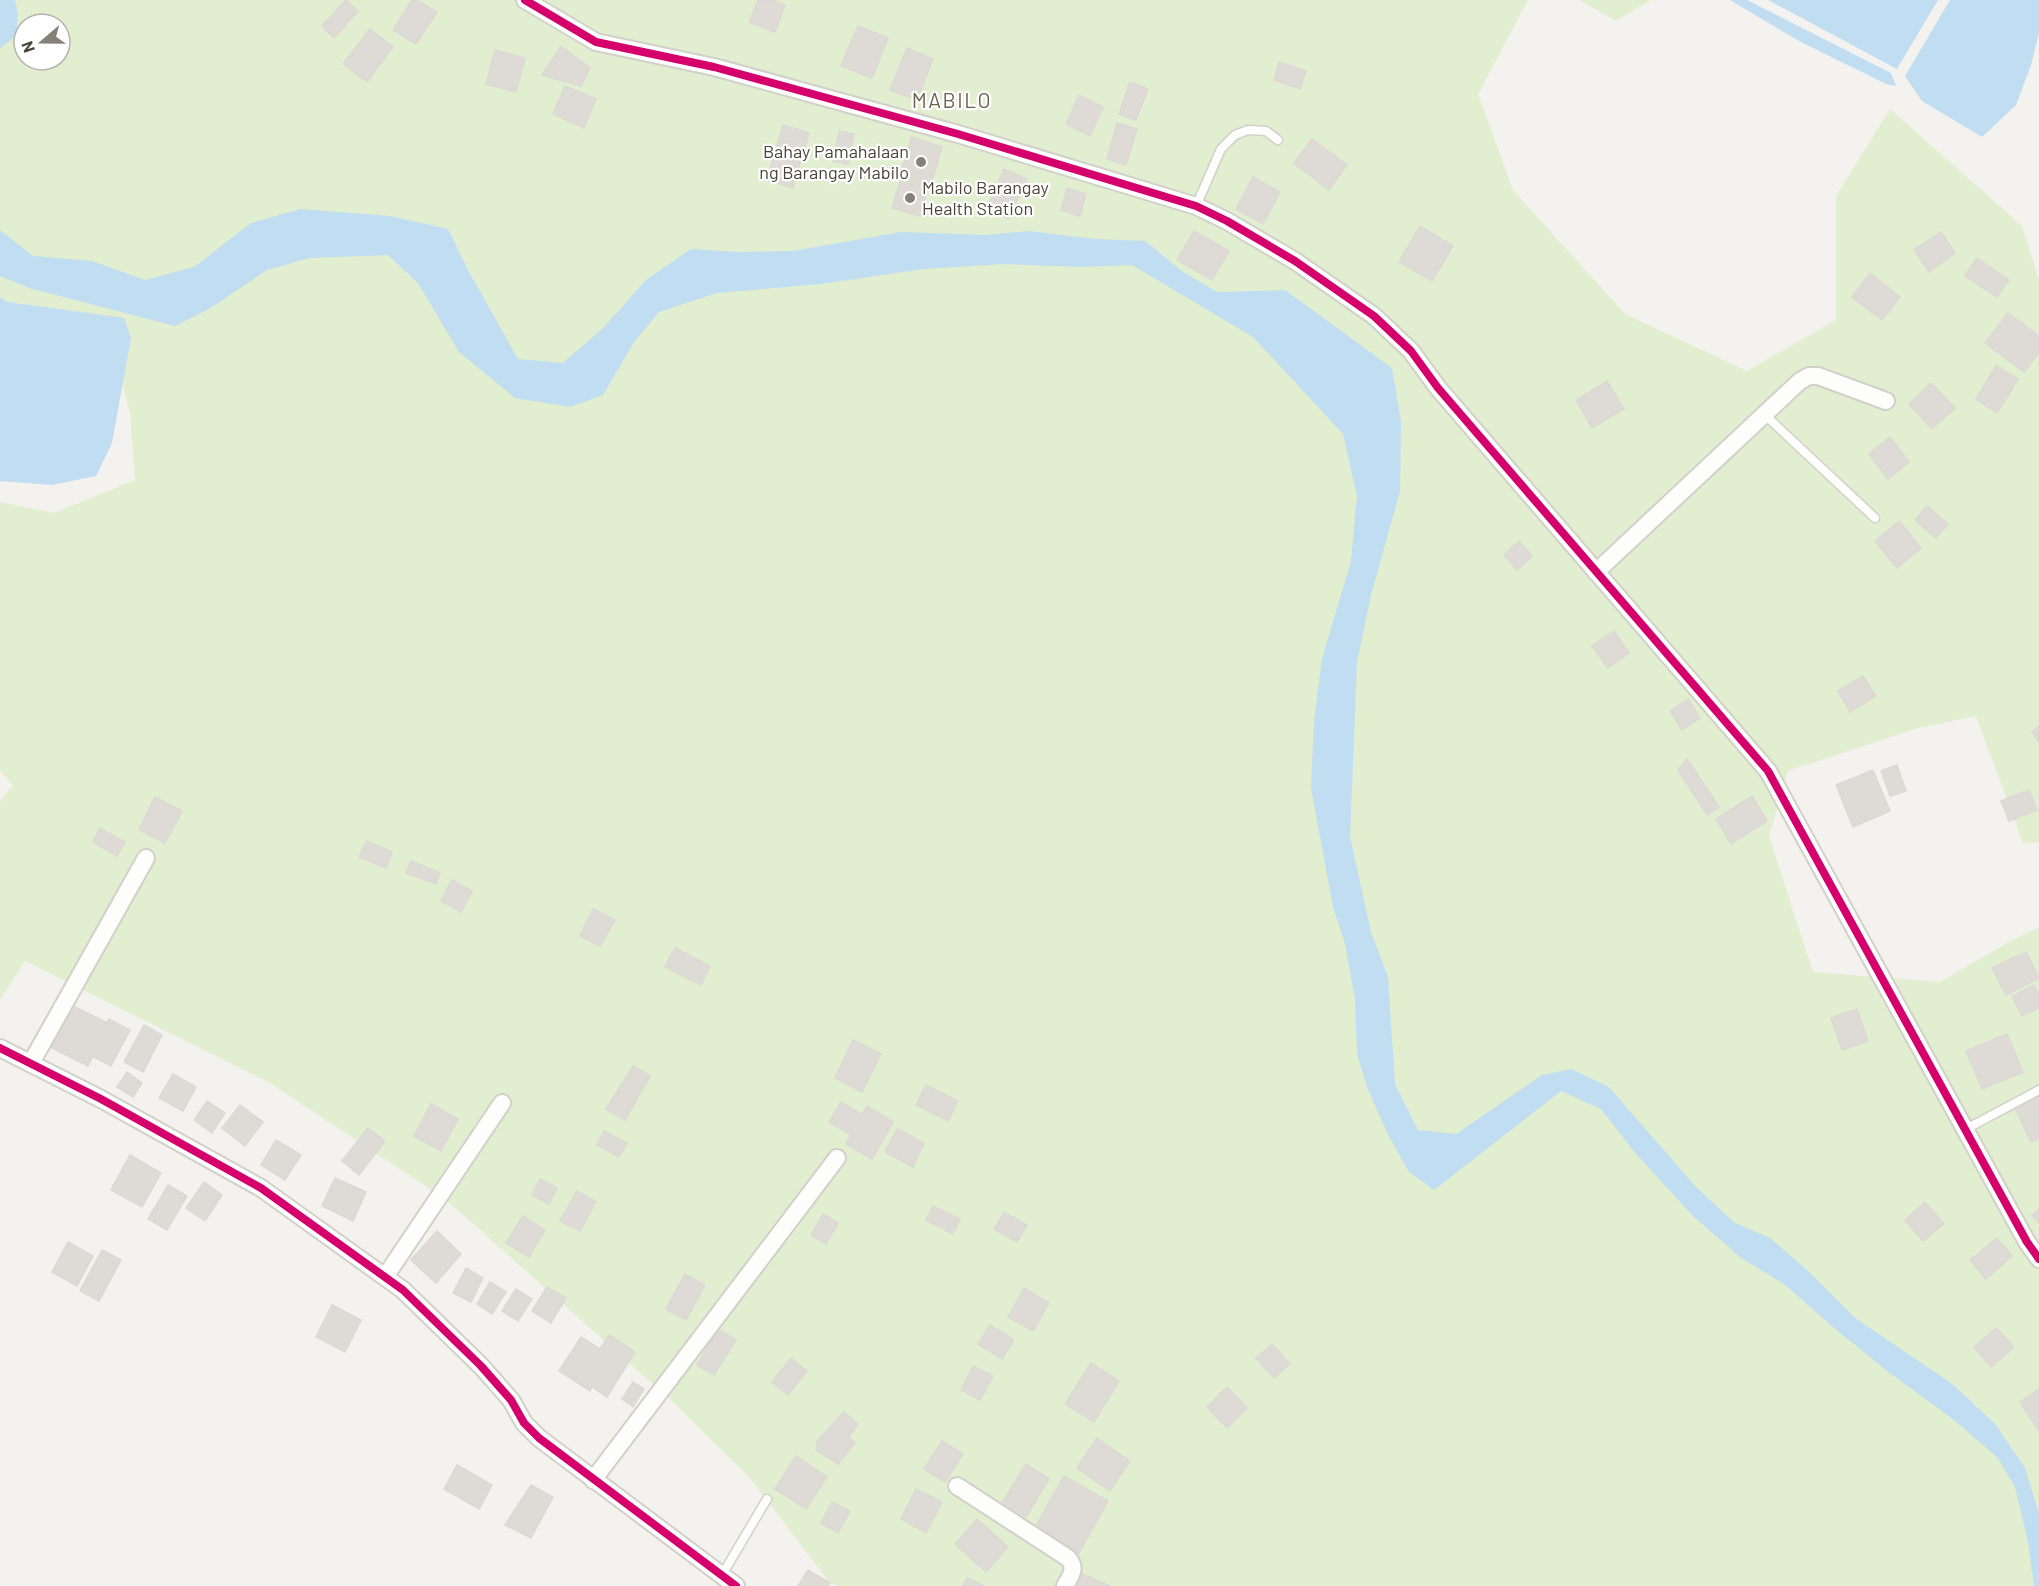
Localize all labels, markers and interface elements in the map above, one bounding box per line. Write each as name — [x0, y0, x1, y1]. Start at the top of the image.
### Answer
north arrow — [12, 12, 72, 72]
text: N — [17, 39, 38, 56]
district label: MABILO — [912, 87, 992, 112]
place label: Bahay Pamahalaan ng Barangay Mabilo — [759, 140, 909, 183]
marker: Bahay Pamahalaan ng Barangay Mabilo — [914, 155, 928, 169]
place label: Mabilo Barangay Health Station — [922, 176, 1049, 219]
marker: Mabilo Barangay Health Station — [903, 191, 917, 205]

